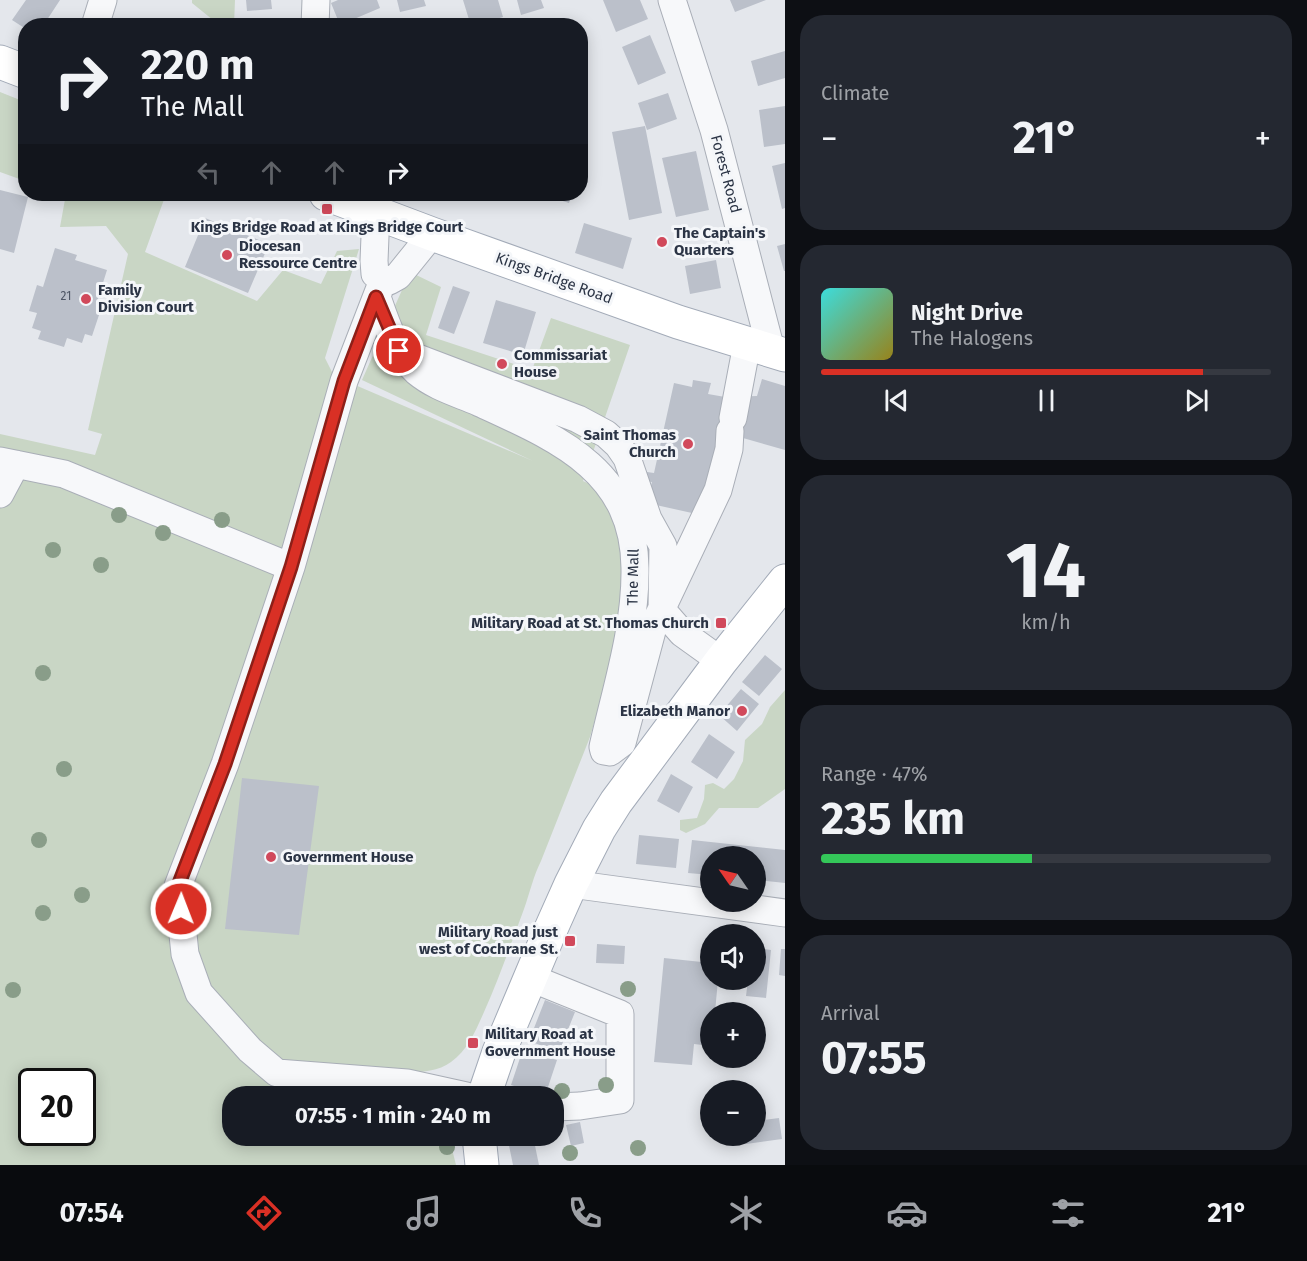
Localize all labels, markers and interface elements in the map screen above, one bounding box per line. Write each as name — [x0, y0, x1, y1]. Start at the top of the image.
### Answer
text: 220 m — [141, 40, 254, 90]
icon: right — [42, 42, 120, 120]
text: Climate — [821, 81, 889, 105]
text: The Mall — [141, 91, 244, 123]
text: 21° — [1013, 111, 1079, 165]
text: − — [821, 119, 838, 159]
text: + — [1255, 119, 1271, 159]
street label: Forest Road — [707, 133, 745, 215]
icon: left — [192, 156, 225, 189]
icon: ahead — [255, 156, 288, 189]
icon: ahead — [318, 156, 351, 189]
icon: right — [381, 156, 414, 189]
marker: Kings Bridge Road at Kings Bridge Court — [320, 202, 334, 216]
place label: Kings Bridge Road at Kings Bridge Court — [191, 218, 464, 236]
place label: The Captain's Quarters — [674, 224, 765, 259]
marker: The Captain's Quarters — [655, 235, 669, 249]
place label: Diocesan Ressource Centre — [239, 237, 357, 272]
marker: Diocesan Ressource Centre — [220, 248, 234, 262]
street label: Kings Bridge Road — [493, 249, 615, 307]
place label: Family Division Court — [98, 281, 194, 316]
house number: 21 — [61, 289, 71, 303]
marker: Family Division Court — [79, 292, 93, 306]
text: Night Drive — [911, 299, 1023, 326]
pin — [373, 325, 424, 376]
text: The Halogens — [911, 326, 1033, 350]
icon: arrive — [382, 334, 415, 367]
place label: Commissariat House — [514, 346, 608, 381]
marker: Commissariat House — [495, 357, 509, 371]
icon: previous — [880, 384, 913, 417]
icon: pause — [1030, 384, 1063, 417]
icon: next — [1180, 384, 1213, 417]
place label: Saint Thomas Church — [583, 426, 676, 461]
marker: Saint Thomas Church — [681, 437, 695, 451]
text: 14 — [1006, 524, 1086, 618]
street label: The Mall — [624, 548, 643, 606]
text: km/h — [1021, 610, 1071, 634]
place label: Military Road at St. Thomas Church — [471, 614, 709, 632]
marker: Military Road at St. Thomas Church — [714, 616, 728, 630]
place label: Elizabeth Manor — [620, 702, 731, 720]
marker: Elizabeth Manor — [735, 704, 749, 718]
text: Range · 47% — [821, 762, 928, 786]
text: 235 km — [821, 792, 965, 846]
north arrow — [700, 846, 766, 912]
map controls — [700, 846, 766, 1146]
place label: Government House — [283, 848, 414, 866]
marker: Government House — [264, 850, 278, 864]
position arrow — [149, 877, 213, 941]
place label: Military Road just west of Cochrane St. — [419, 923, 558, 958]
button: sound — [700, 924, 766, 990]
marker: Military Road just west of Cochrane St. — [563, 934, 577, 948]
text: Arrival — [821, 1001, 880, 1025]
button: + — [700, 1002, 766, 1068]
place label: Military Road at Government House — [485, 1025, 616, 1060]
text: 07:55 — [821, 1031, 927, 1085]
marker: Military Road at Government House — [466, 1036, 480, 1050]
speed limit sign: 20 — [18, 1068, 96, 1146]
button: − — [700, 1080, 766, 1146]
text: 07:55 · 1 min · 240 m — [295, 1102, 491, 1129]
icon: directions — [243, 1192, 285, 1234]
icon: music — [403, 1192, 445, 1234]
icon: phone — [564, 1192, 606, 1234]
icon: climate — [725, 1192, 767, 1234]
icon: car — [886, 1192, 928, 1234]
icon: filters — [1047, 1192, 1089, 1234]
text: 07:54 — [59, 1197, 124, 1229]
text: 21° — [1208, 1197, 1248, 1229]

